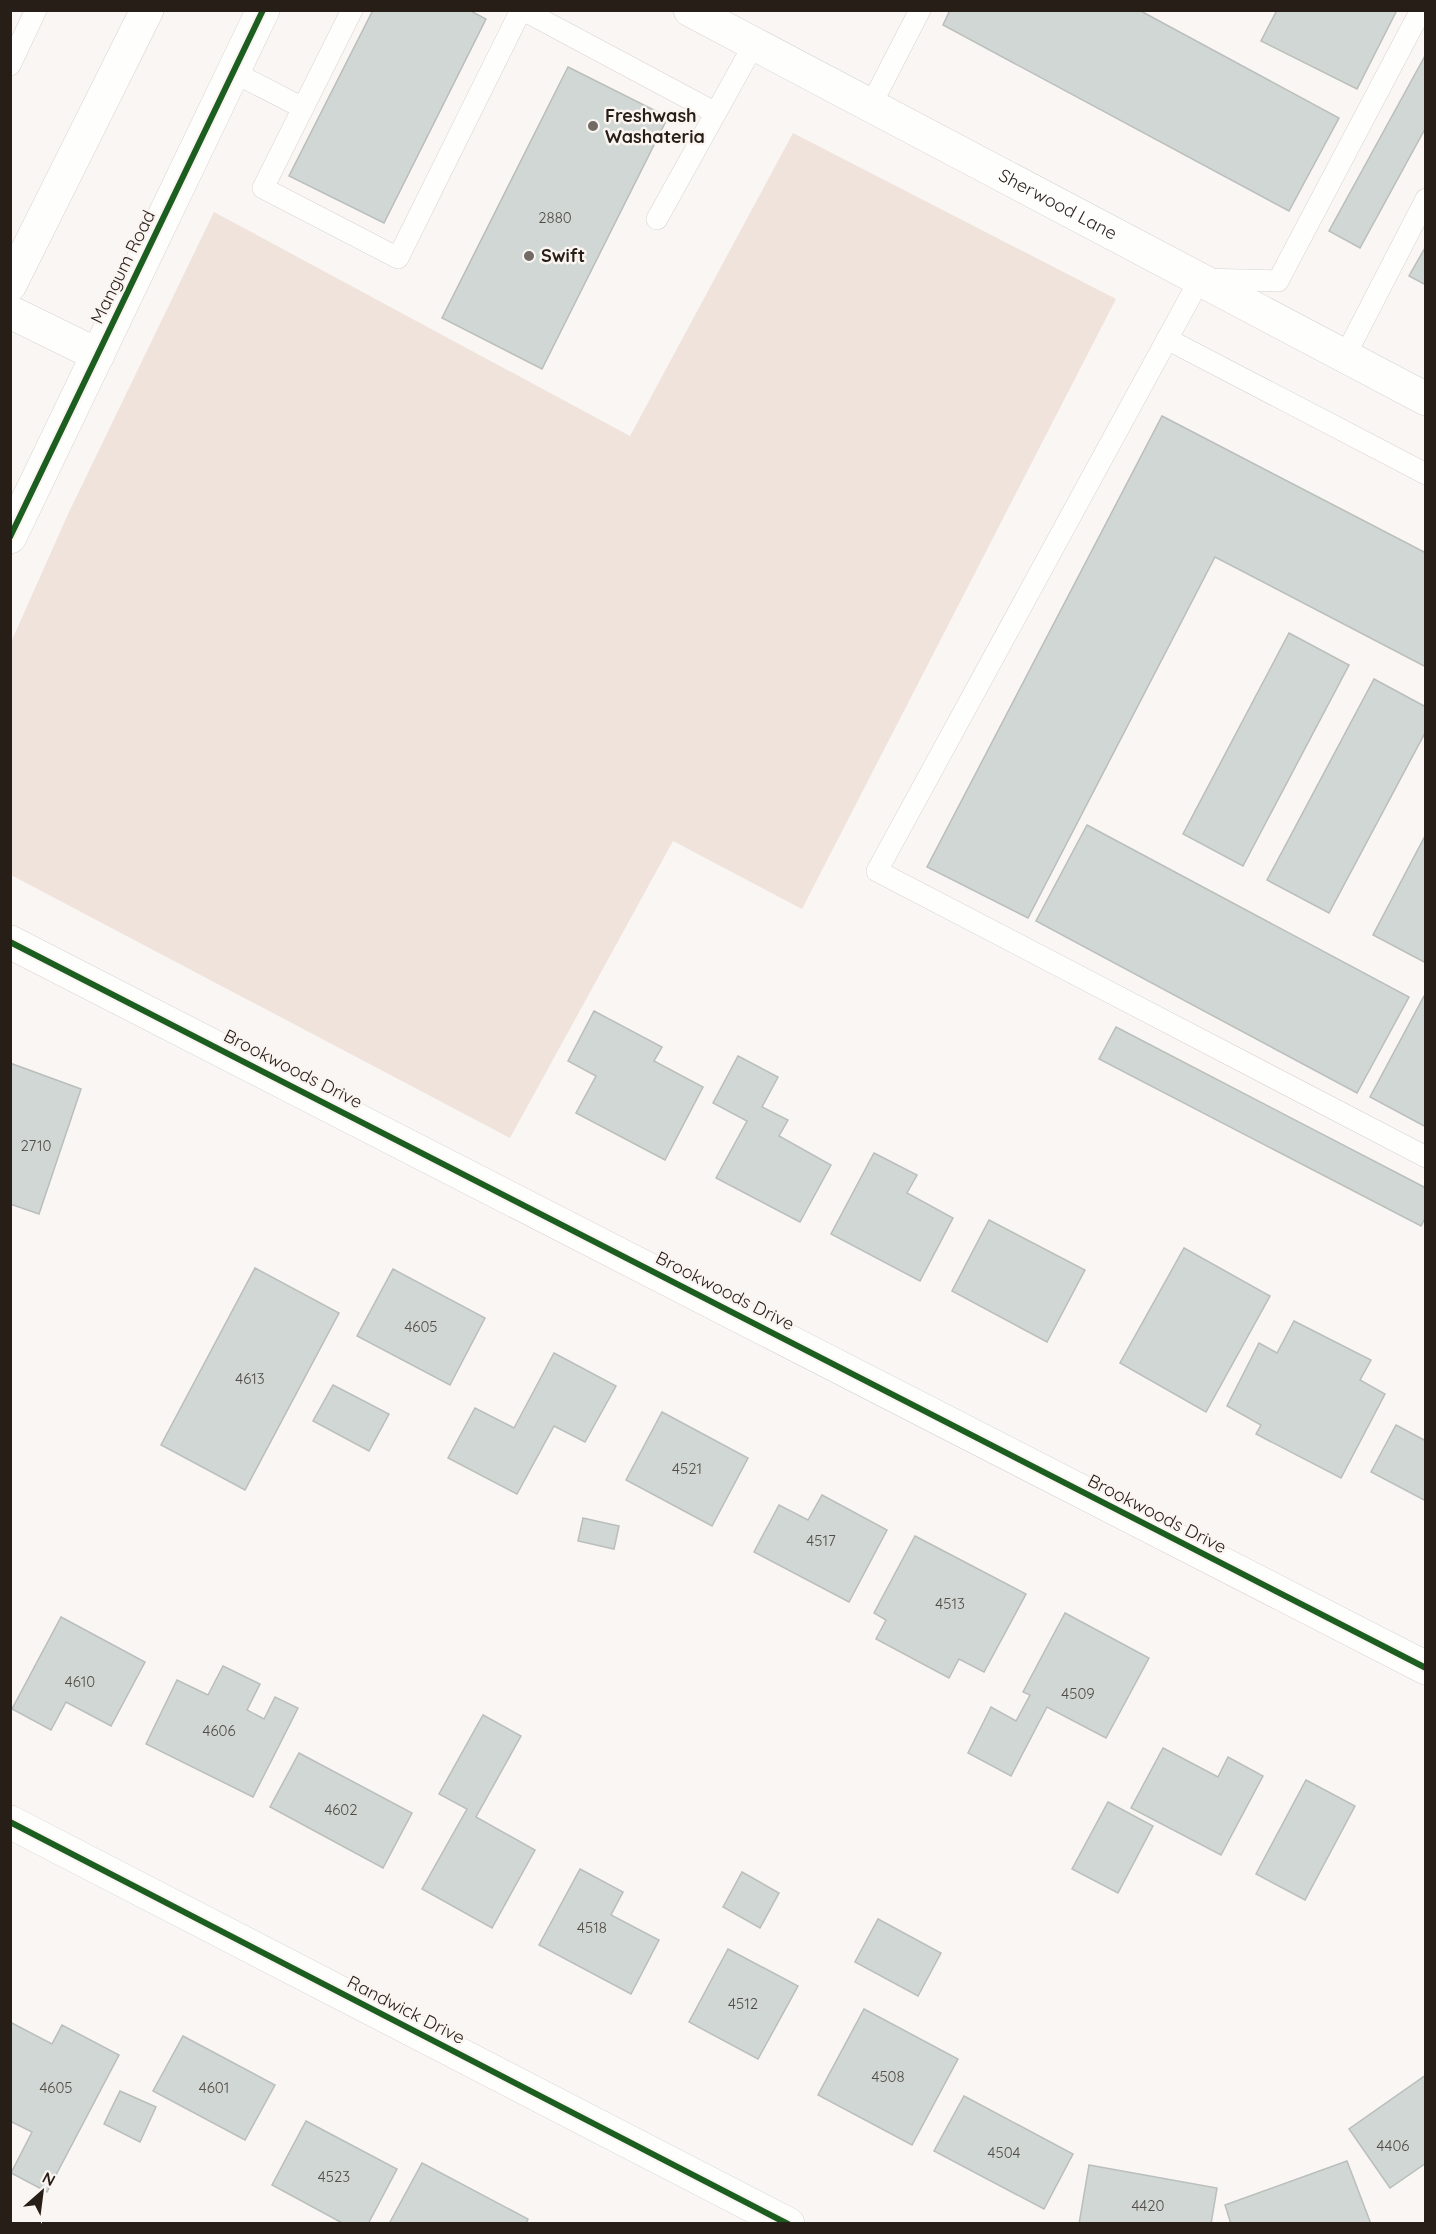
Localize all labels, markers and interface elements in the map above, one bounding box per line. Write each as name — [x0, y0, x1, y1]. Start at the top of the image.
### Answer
place label: Freshwash Washateria — [605, 104, 705, 148]
marker: Freshwash Washateria — [586, 119, 600, 133]
street label: Sherwood Lane — [995, 163, 1121, 245]
street label: Mangum Road — [85, 206, 160, 327]
house number: 2880 — [538, 208, 572, 227]
place label: Swift — [541, 244, 585, 267]
marker: Swift — [522, 249, 536, 263]
street label: Brookwoods Drive — [220, 1024, 366, 1113]
house number: 2710 — [21, 1136, 52, 1155]
street label: Brookwoods Drive — [652, 1246, 798, 1335]
house number: 4605 — [404, 1317, 438, 1336]
house number: 4613 — [235, 1369, 265, 1388]
house number: 4521 — [672, 1459, 702, 1478]
street label: Brookwoods Drive — [1084, 1469, 1230, 1558]
house number: 4517 — [806, 1531, 836, 1550]
house number: 4513 — [935, 1594, 965, 1613]
house number: 4610 — [65, 1672, 95, 1691]
house number: 4509 — [1061, 1684, 1095, 1703]
house number: 4606 — [203, 1721, 235, 1740]
house number: 4602 — [324, 1800, 358, 1819]
house number: 4518 — [577, 1918, 607, 1937]
street label: Randwick Drive — [344, 1970, 469, 2049]
house number: 4512 — [728, 1994, 758, 2013]
house number: 4508 — [871, 2067, 905, 2086]
house number: 4605 — [39, 2078, 73, 2097]
house number: 4601 — [199, 2078, 229, 2097]
house number: 4406 — [1377, 2136, 1409, 2155]
house number: 4504 — [987, 2143, 1021, 2162]
north arrow — [12, 2162, 72, 2222]
text: N — [39, 2167, 59, 2190]
house number: 4523 — [318, 2167, 350, 2186]
house number: 4420 — [1131, 2196, 1165, 2215]

